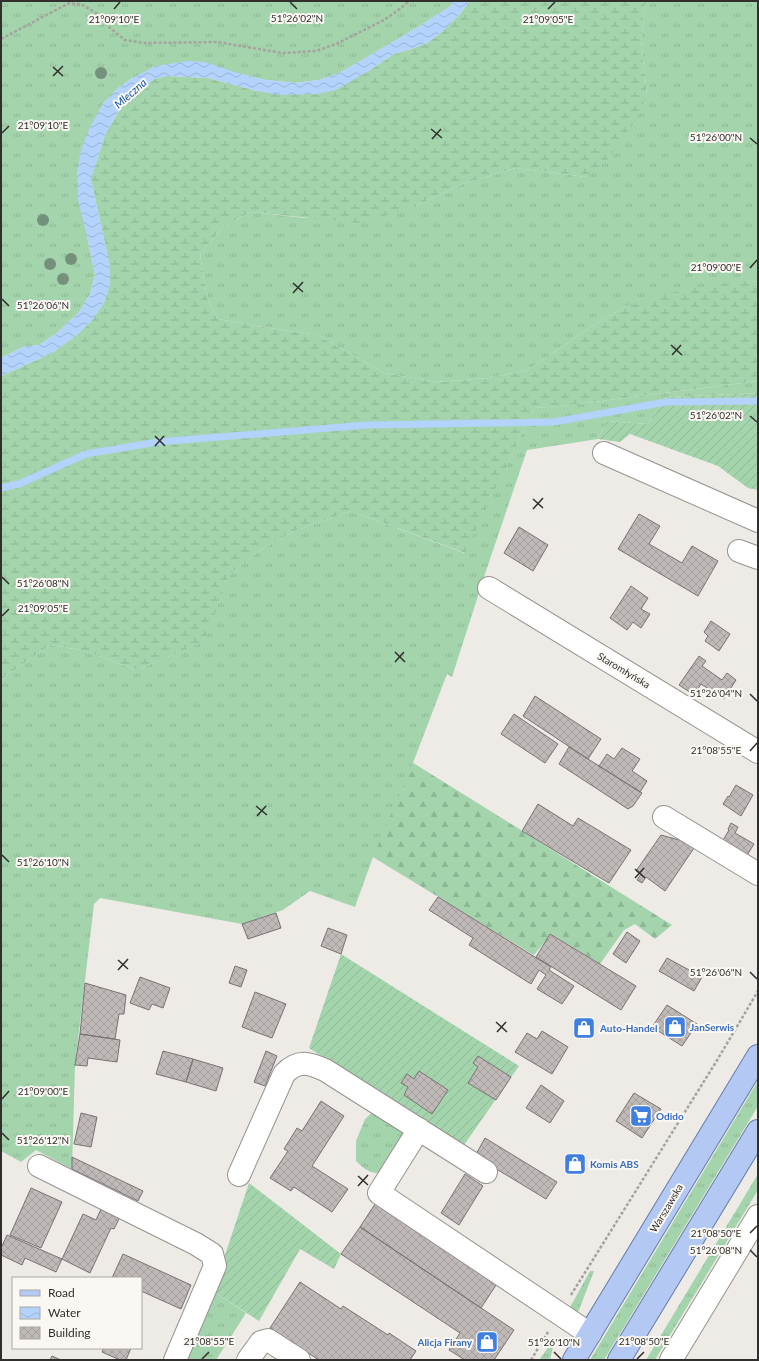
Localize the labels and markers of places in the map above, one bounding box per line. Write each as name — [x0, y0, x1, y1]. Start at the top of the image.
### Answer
shop icon: JanSerwis — [662, 1014, 688, 1040]
shop icon: Auto-Handel — [571, 1015, 597, 1041]
place label: JanSerwis — [690, 1021, 735, 1033]
place label: Auto-Handel — [599, 1022, 657, 1034]
supermarket icon: Odido — [628, 1103, 654, 1129]
place label: Odido — [656, 1110, 684, 1122]
shop icon: Komis ABS — [562, 1151, 588, 1177]
place label: Komis ABS — [590, 1158, 639, 1170]
shop icon: Alicja Firany — [474, 1329, 500, 1355]
place label: Alicja Firany — [416, 1336, 473, 1348]

